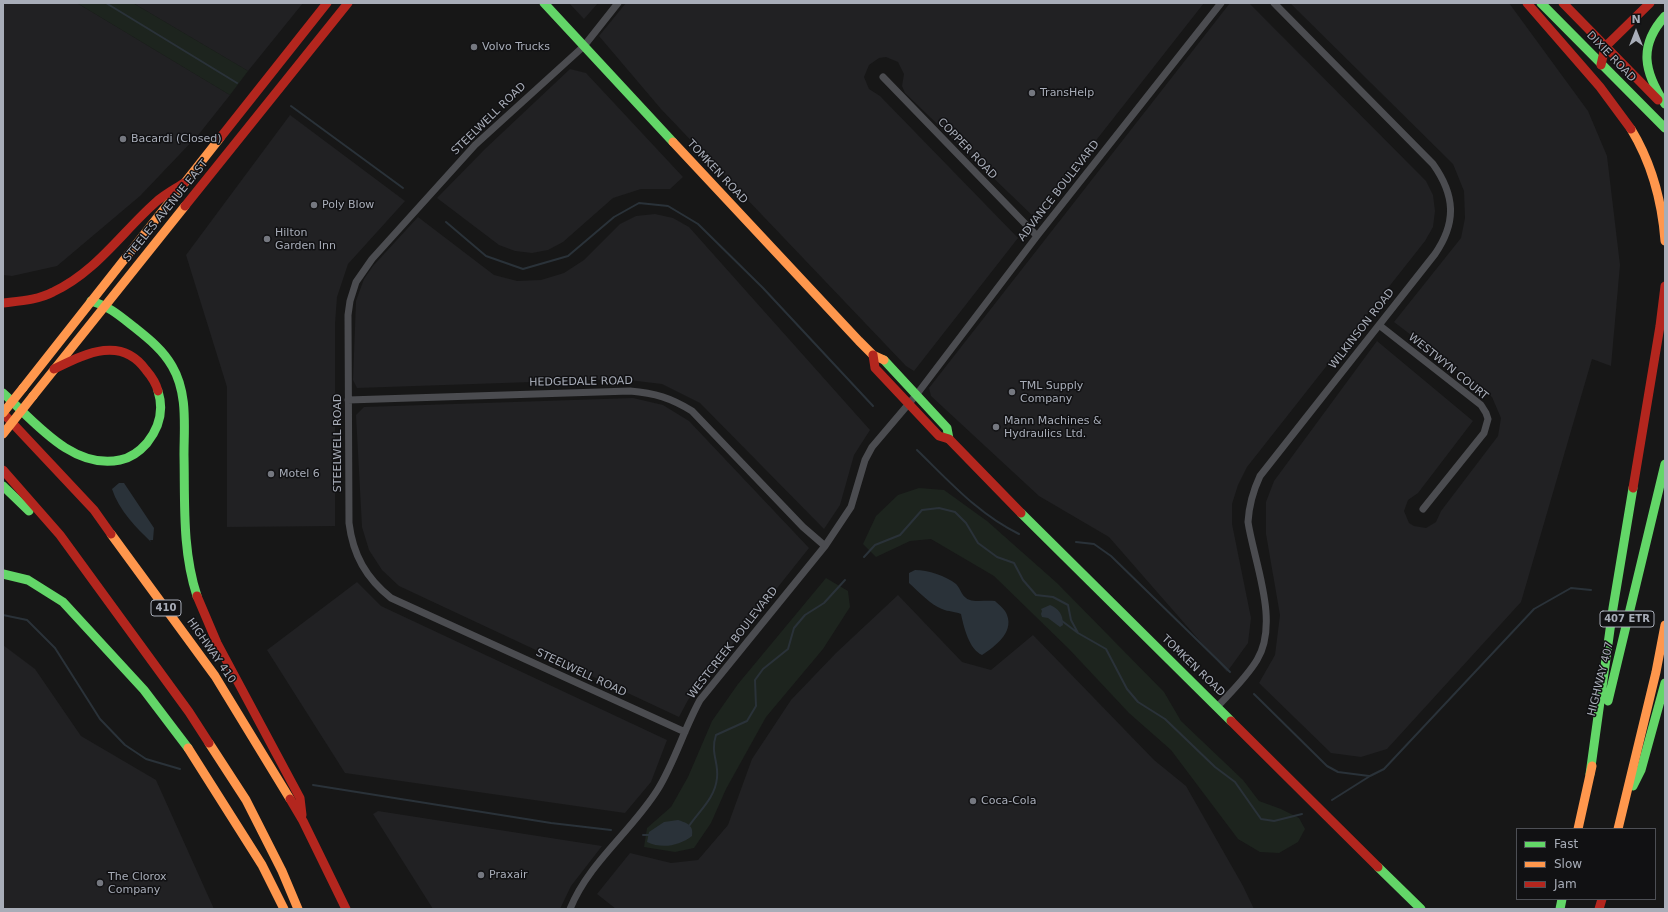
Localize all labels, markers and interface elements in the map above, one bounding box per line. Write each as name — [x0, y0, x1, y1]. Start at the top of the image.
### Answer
north arrow — [1616, 12, 1656, 52]
text: N — [1631, 13, 1641, 26]
street label: DIXIE ROAD — [1584, 29, 1638, 85]
place label: Volvo Trucks — [482, 40, 550, 54]
marker: Volvo Trucks — [469, 42, 479, 52]
street label: STEELWELL ROAD — [449, 80, 529, 158]
place label: TransHelp — [1040, 86, 1094, 100]
marker: TransHelp — [1027, 88, 1037, 98]
street label: COPPER ROAD — [935, 116, 999, 182]
place label: Bacardi (Closed) — [131, 132, 221, 146]
marker: Bacardi (Closed) — [118, 134, 128, 144]
street label: TOMKEN ROAD — [684, 137, 750, 207]
street label: ADVANCE BOULEVARD — [1016, 138, 1102, 244]
street label: STEELES AVENUE EAST — [121, 157, 211, 265]
place label: Poly Blow — [322, 198, 374, 212]
marker: Poly Blow — [309, 200, 319, 210]
place label: Hilton Garden Inn — [275, 226, 336, 252]
marker: Hilton Garden Inn — [262, 234, 272, 244]
street label: WILKINSON ROAD — [1327, 286, 1397, 372]
street label: WESTWYN COURT — [1405, 331, 1491, 403]
street label: HEDGEDALE ROAD — [529, 374, 633, 390]
place label: TML Supply Company — [1020, 379, 1083, 405]
marker: TML Supply Company — [1007, 387, 1017, 397]
street label: STEELWELL ROAD — [331, 394, 345, 492]
place label: Mann Machines & Hydraulics Ltd. — [1004, 414, 1102, 440]
marker: Mann Machines & Hydraulics Ltd. — [991, 422, 1001, 432]
place label: Motel 6 — [279, 467, 320, 481]
marker: Motel 6 — [266, 469, 276, 479]
street label: WESTCREEK BOULEVARD — [685, 584, 781, 702]
road number: 410 — [151, 600, 181, 616]
road number: 407 ETR — [1600, 611, 1654, 627]
street label: HIGHWAY 410 — [184, 616, 238, 686]
street label: TOMKEN ROAD — [1159, 632, 1227, 700]
street label: HIGHWAY 407 — [1585, 640, 1617, 718]
street label: STEELWELL ROAD — [534, 646, 628, 700]
place label: Coca-Cola — [981, 794, 1036, 808]
marker: Coca-Cola — [968, 796, 978, 806]
legend — [1516, 828, 1656, 900]
text: Fast — [1554, 837, 1578, 851]
text: Slow — [1554, 857, 1582, 871]
place label: Praxair — [489, 868, 528, 882]
place label: The Clorox Company — [108, 870, 167, 896]
marker: Praxair — [476, 870, 486, 880]
text: Jam — [1554, 877, 1577, 891]
marker: The Clorox Company — [95, 878, 105, 888]

